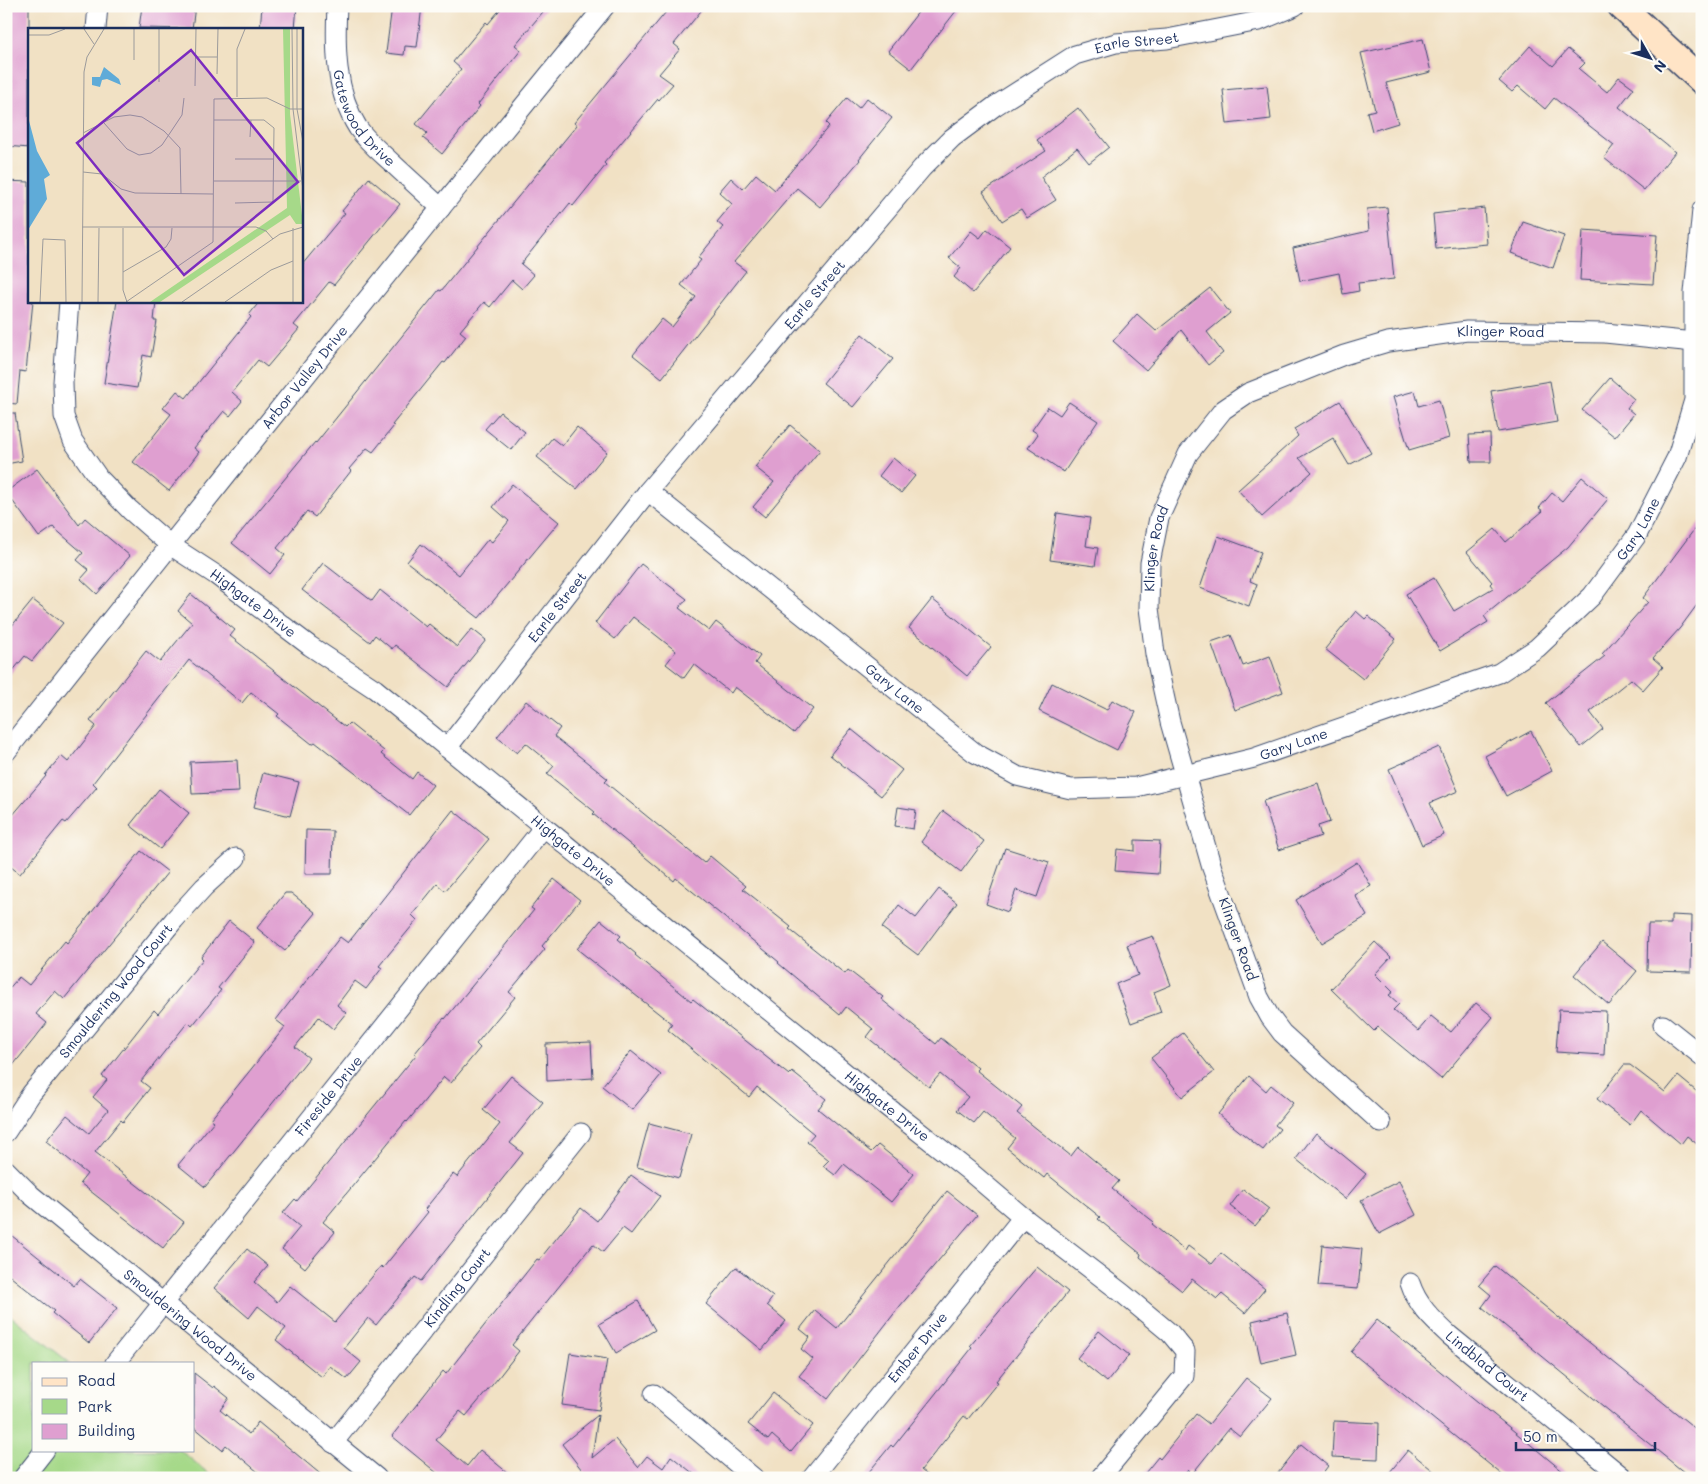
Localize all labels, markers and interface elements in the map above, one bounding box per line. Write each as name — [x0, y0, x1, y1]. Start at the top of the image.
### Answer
street label: Earle Street — [1092, 27, 1180, 58]
inset map — [28, 28, 302, 302]
north arrow — [1626, 32, 1676, 82]
text: N — [1650, 56, 1671, 77]
street label: Gatewood Drive — [329, 68, 400, 170]
street label: Earle Street — [780, 256, 849, 333]
street label: Arbor Valley Drive — [257, 321, 351, 433]
street label: Klinger Road — [1456, 321, 1545, 341]
street label: Gary Lane — [1611, 494, 1664, 564]
street label: Klinger Road — [1139, 502, 1173, 592]
street label: Highgate Drive — [207, 564, 300, 641]
street label: Earle Street — [523, 567, 591, 646]
street label: Gary Lane — [861, 659, 928, 718]
street label: Gary Lane — [1257, 723, 1330, 764]
street label: Highgate Drive — [527, 810, 619, 890]
street label: Klinger Road — [1215, 895, 1262, 983]
street label: Smouldering Wood Court — [54, 919, 176, 1062]
street label: Fireside Drive — [290, 1051, 366, 1140]
street label: Highgate Drive — [841, 1066, 934, 1146]
street label: Kindling Court — [419, 1244, 495, 1331]
street label: Smouldering Wood Drive — [120, 1265, 261, 1385]
street label: Ember Drive — [883, 1308, 951, 1386]
street label: Lindblad Court — [1442, 1326, 1533, 1405]
legend — [32, 1362, 195, 1452]
text: Road — [78, 1370, 115, 1390]
text: Park — [78, 1396, 112, 1416]
scale bar — [1516, 1419, 1654, 1451]
text: Building — [78, 1420, 135, 1440]
text: 50 m — [1523, 1426, 1558, 1446]

